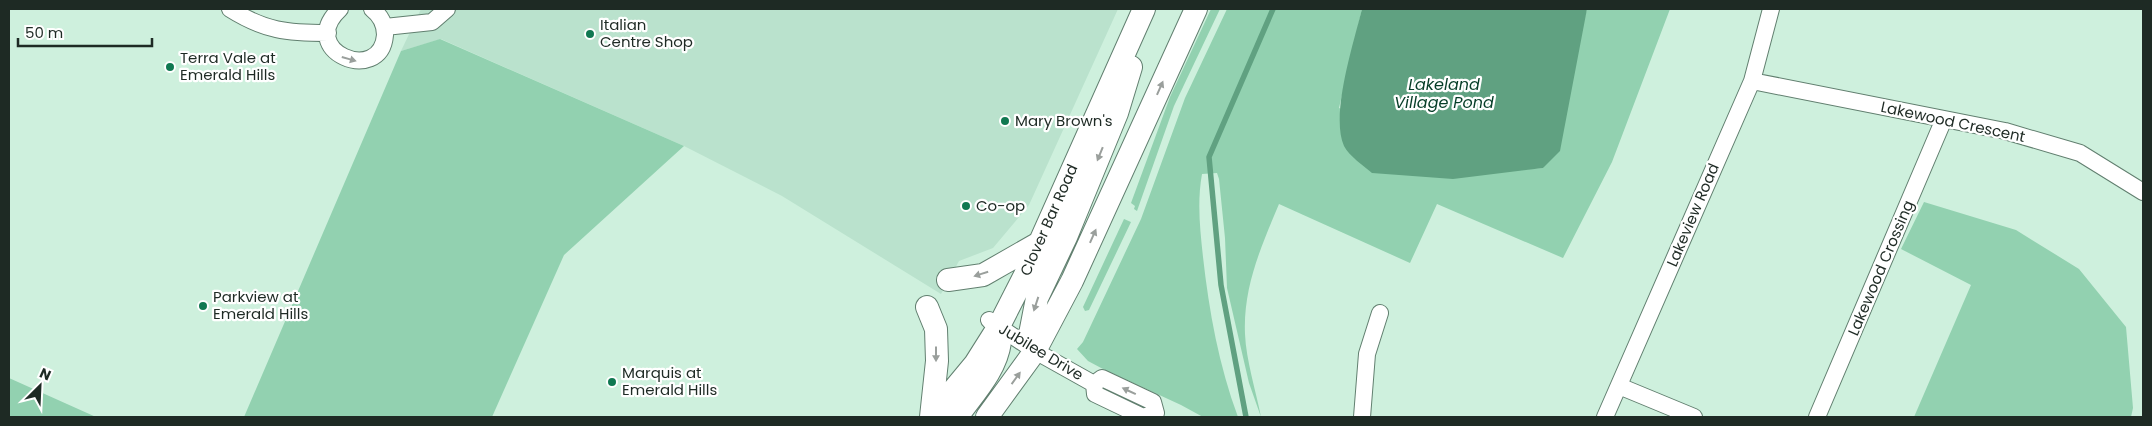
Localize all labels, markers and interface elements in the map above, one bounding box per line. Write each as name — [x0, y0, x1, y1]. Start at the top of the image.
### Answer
place label: Italian Centre Shop — [600, 14, 693, 52]
scale bar — [18, 15, 151, 47]
text: 50 m — [25, 22, 63, 43]
marker: Italian Centre Shop — [584, 28, 596, 40]
place label: Terra Vale at Emerald Hills — [180, 47, 276, 85]
one-way arrow — [342, 55, 357, 63]
marker: Terra Vale at Emerald Hills — [164, 61, 176, 73]
water label: Lakeland Village Pond — [1394, 73, 1494, 114]
one-way arrow — [1156, 80, 1164, 95]
street label: Lakewood Crescent — [1879, 96, 2027, 147]
place label: Mary Brown's — [1015, 110, 1113, 131]
marker: Mary Brown's — [999, 115, 1011, 127]
one-way arrow — [1096, 147, 1104, 162]
street label: Lakeview Road — [1661, 160, 1724, 270]
street label: Clover Bar Road — [1015, 161, 1083, 279]
place label: Co-op — [976, 195, 1025, 216]
street label: Lakewood Crossing — [1843, 197, 1919, 339]
marker: Co-op — [960, 200, 972, 212]
one-way arrow — [1089, 229, 1097, 243]
one-way arrow — [973, 270, 988, 278]
place label: Parkview at Emerald Hills — [213, 286, 308, 324]
one-way arrow — [1032, 296, 1039, 311]
marker: Parkview at Emerald Hills — [197, 300, 209, 312]
street label: Jubilee Drive — [995, 318, 1088, 385]
one-way arrow — [932, 346, 940, 362]
north arrow — [15, 361, 65, 411]
place label: Marquis at Emerald Hills — [622, 362, 717, 400]
text: N — [36, 363, 54, 385]
one-way arrow — [1010, 372, 1021, 385]
marker: Marquis at Emerald Hills — [606, 376, 618, 388]
one-way arrow — [1122, 386, 1136, 394]

